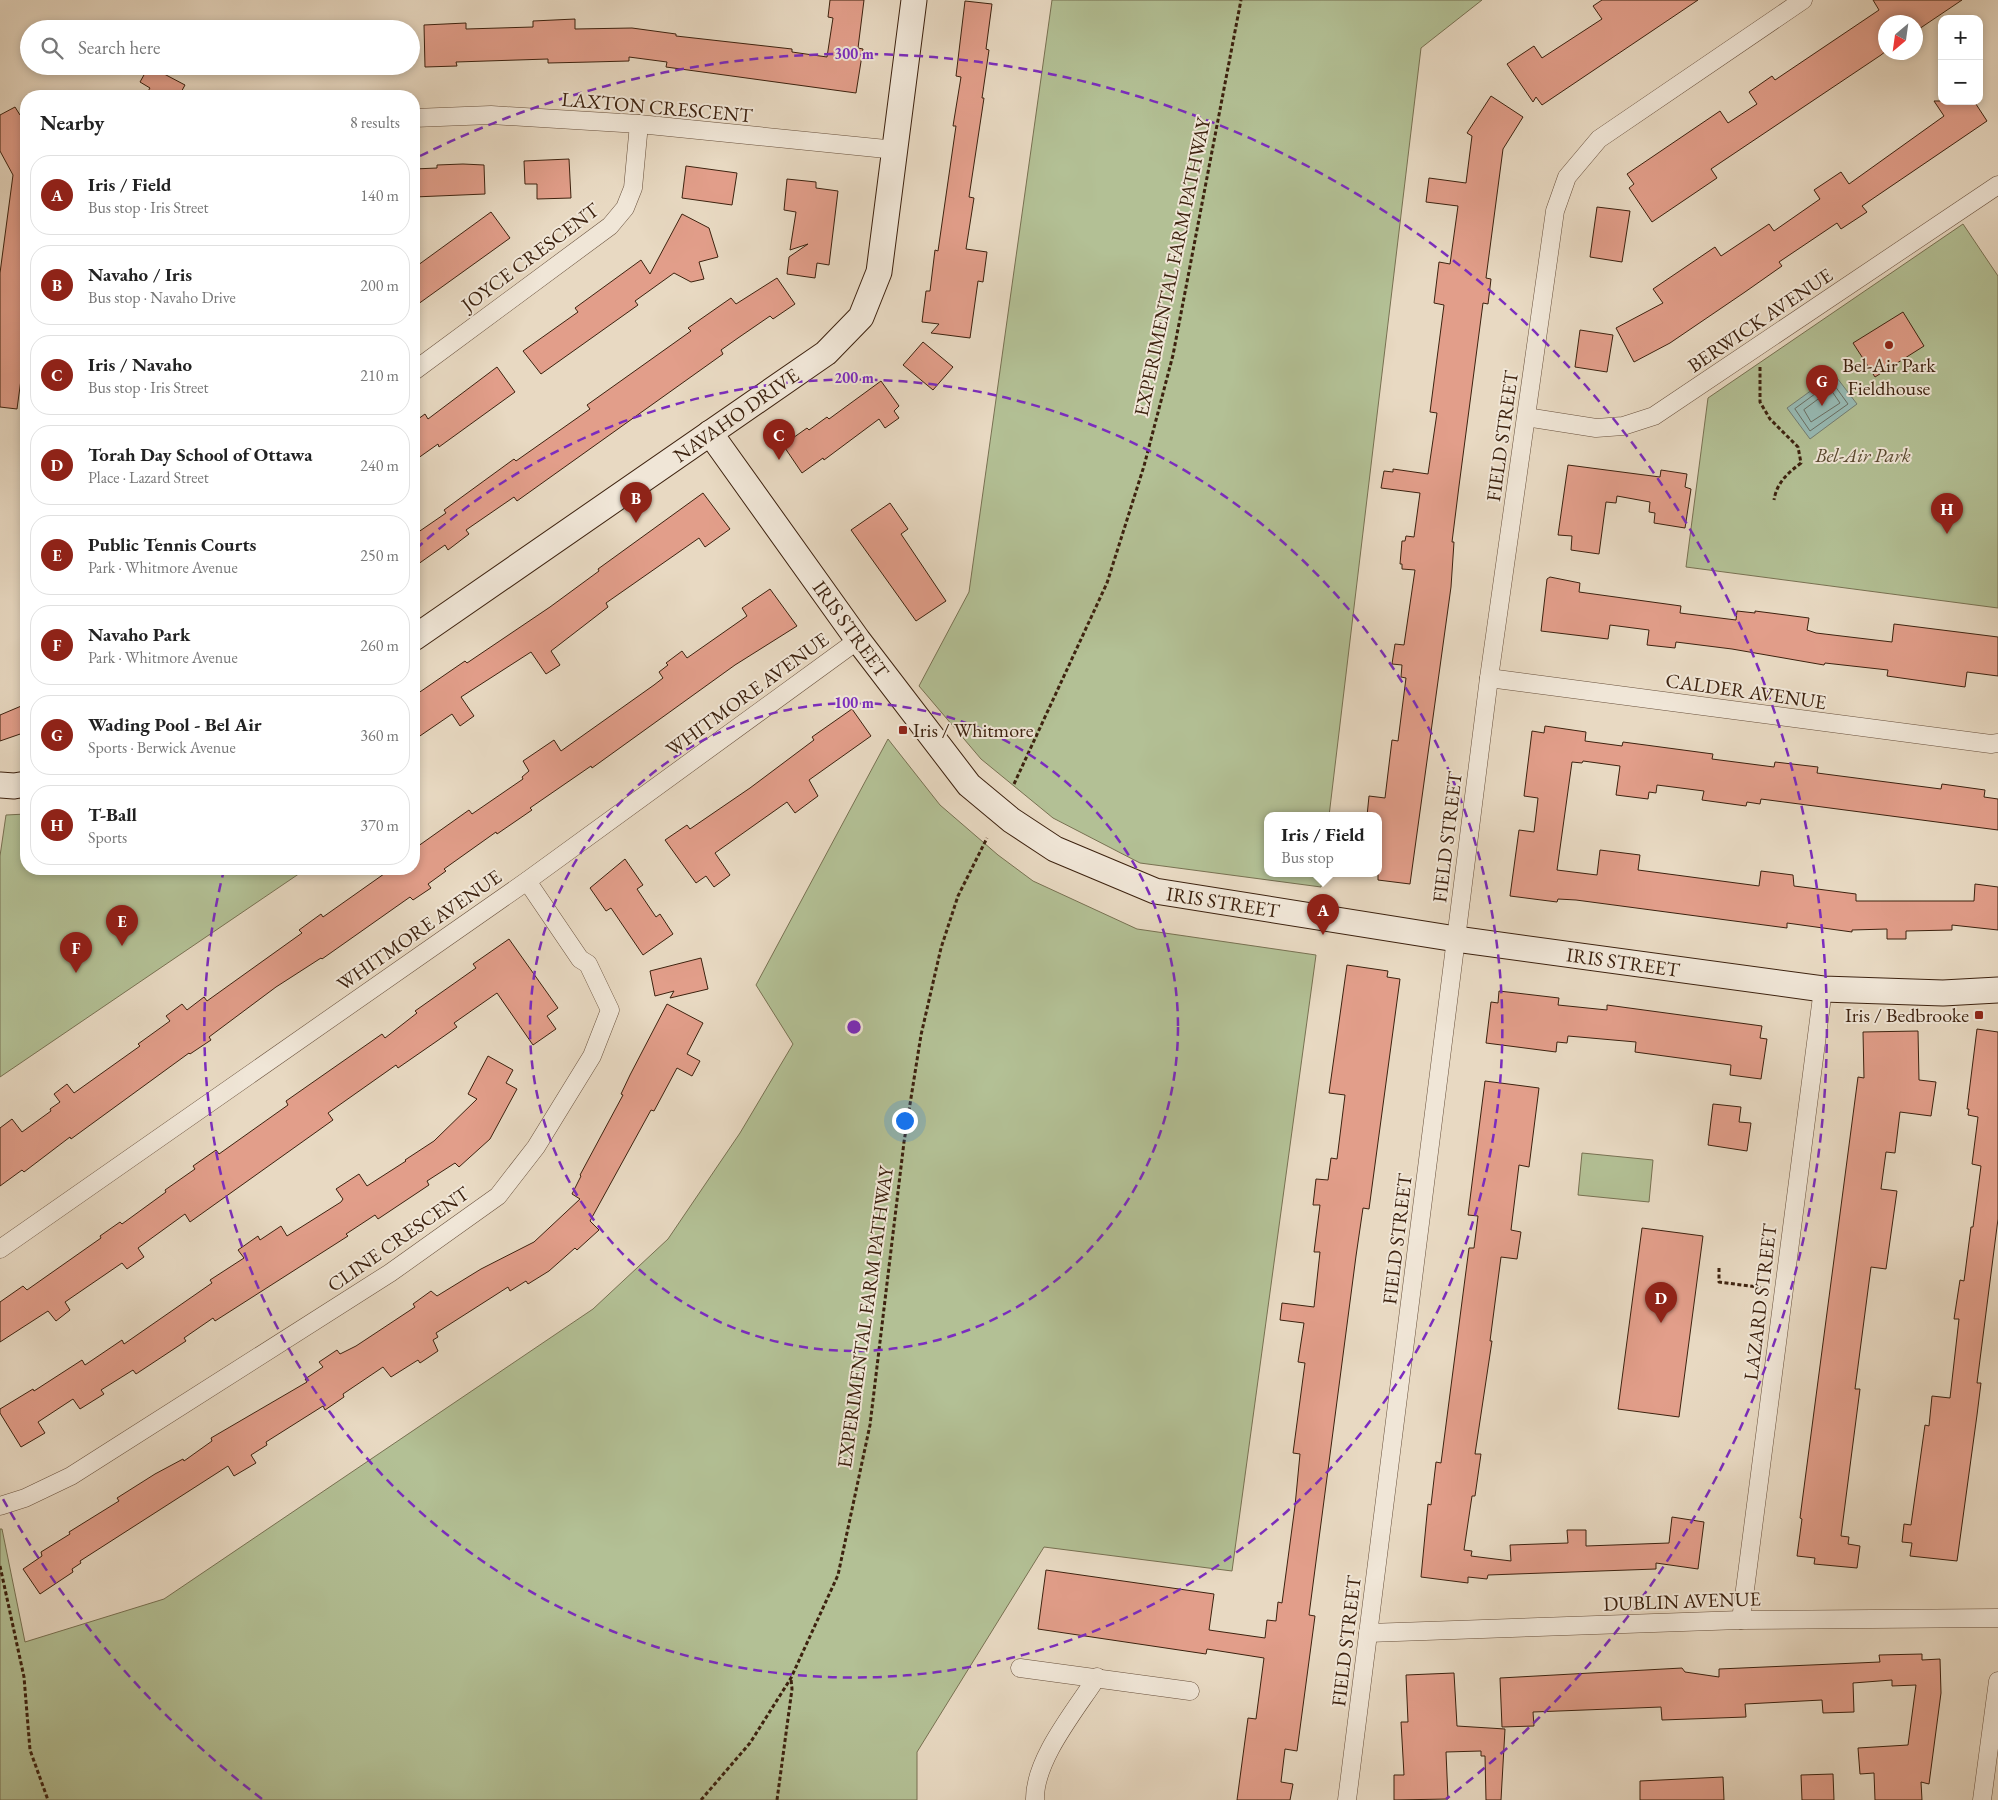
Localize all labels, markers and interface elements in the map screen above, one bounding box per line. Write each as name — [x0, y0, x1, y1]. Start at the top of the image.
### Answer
north arrow — [1878, 15, 1923, 60]
map controls — [1938, 15, 1983, 105]
button: + — [1938, 15, 1983, 60]
search box — [20, 20, 420, 75]
icon: search — [38, 34, 66, 62]
text: Search here — [78, 35, 160, 60]
text: 300 m — [834, 44, 874, 63]
button: − — [1938, 60, 1983, 105]
street label: LAXTON CRESCENT — [560, 86, 754, 128]
text: Nearby — [40, 109, 104, 136]
text: 8 results — [350, 112, 400, 133]
street label: EXPERIMENTAL FARM PATHWAY — [1128, 114, 1217, 419]
text: Iris / Field — [88, 172, 171, 197]
text: A — [51, 185, 63, 206]
text: 140 m — [360, 185, 399, 206]
street label: JOYCE CRESCENT — [454, 196, 605, 319]
text: Bus stop · Iris Street — [88, 197, 208, 218]
text: Navaho / Iris — [88, 262, 192, 287]
street label: BERWICK AVENUE — [1682, 262, 1838, 378]
text: B — [52, 275, 62, 296]
text: 200 m — [360, 275, 399, 296]
text: Bus stop · Navaho Drive — [88, 287, 236, 308]
marker: Bel-Air Park Fieldhouse — [1883, 339, 1895, 351]
text: Iris / Navaho — [88, 352, 192, 377]
place label: Bel-Air Park Fieldhouse — [1842, 352, 1936, 401]
street label: NAVAHO DRIVE — [668, 362, 804, 468]
text: C — [51, 365, 63, 386]
text: 210 m — [360, 365, 399, 386]
pin: G — [1806, 365, 1838, 406]
text: 200 m — [834, 368, 874, 387]
street label: FIELD STREET — [1480, 368, 1524, 503]
text: Bus stop · Iris Street — [88, 377, 208, 398]
pin: C — [763, 419, 795, 460]
text: Torah Day School of Ottawa — [88, 442, 313, 467]
park label: Bel-Air Park — [1814, 442, 1911, 468]
text: D — [51, 455, 63, 476]
text: 240 m — [360, 455, 399, 476]
text: Place · Lazard Street — [88, 467, 209, 488]
pin: B — [620, 482, 652, 523]
pin: H — [1931, 493, 1963, 534]
text: Public Tennis Courts — [88, 532, 256, 557]
text: E — [52, 545, 62, 566]
text: 250 m — [360, 545, 399, 566]
text: Park · Whitmore Avenue — [88, 557, 238, 578]
street label: IRIS STREET — [807, 575, 895, 683]
text: Navaho Park — [88, 622, 190, 647]
street label: WHITMORE AVENUE — [660, 626, 834, 762]
text: F — [53, 635, 61, 656]
text: 260 m — [360, 635, 399, 656]
text: Park · Whitmore Avenue — [88, 647, 238, 668]
street label: CALDER AVENUE — [1664, 667, 1828, 715]
text: 100 m — [834, 693, 874, 712]
text: Wading Pool - Bel Air — [88, 712, 262, 737]
place label: Iris / Whitmore — [913, 717, 1034, 743]
marker: Iris / Whitmore — [897, 724, 909, 736]
text: G — [51, 725, 63, 746]
text: 360 m — [360, 725, 399, 746]
text: Sports · Berwick Avenue — [88, 737, 236, 758]
street label: FIELD STREET — [1426, 769, 1468, 904]
text: T-Ball — [88, 802, 137, 827]
popup — [1264, 812, 1382, 877]
text: H — [51, 815, 63, 836]
text: 370 m — [360, 815, 399, 836]
text: Iris / Field — [1281, 822, 1365, 847]
text: Sports — [88, 827, 127, 848]
text: Bus stop — [1281, 847, 1334, 868]
street label: WHITMORE AVENUE — [332, 863, 506, 997]
street label: IRIS STREET — [1165, 880, 1282, 924]
pin: A — [1307, 894, 1339, 935]
pin: E — [106, 905, 138, 946]
pin: F — [60, 932, 92, 973]
street label: IRIS STREET — [1565, 941, 1682, 983]
place label: Iris / Bedbrooke — [1845, 1002, 1969, 1028]
marker: Iris / Bedbrooke — [1973, 1009, 1985, 1021]
centre of rings — [845, 1018, 863, 1036]
your location — [892, 1108, 918, 1134]
street label: EXPERIMENTAL FARM PATHWAY — [831, 1163, 899, 1470]
street label: FIELD STREET — [1376, 1171, 1418, 1306]
street label: CLINE CRESCENT — [322, 1180, 475, 1298]
street label: LAZARD STREET — [1737, 1222, 1783, 1382]
pin: D — [1645, 1282, 1677, 1323]
street label: FIELD STREET — [1325, 1573, 1367, 1708]
street label: DUBLIN AVENUE — [1603, 1585, 1761, 1617]

